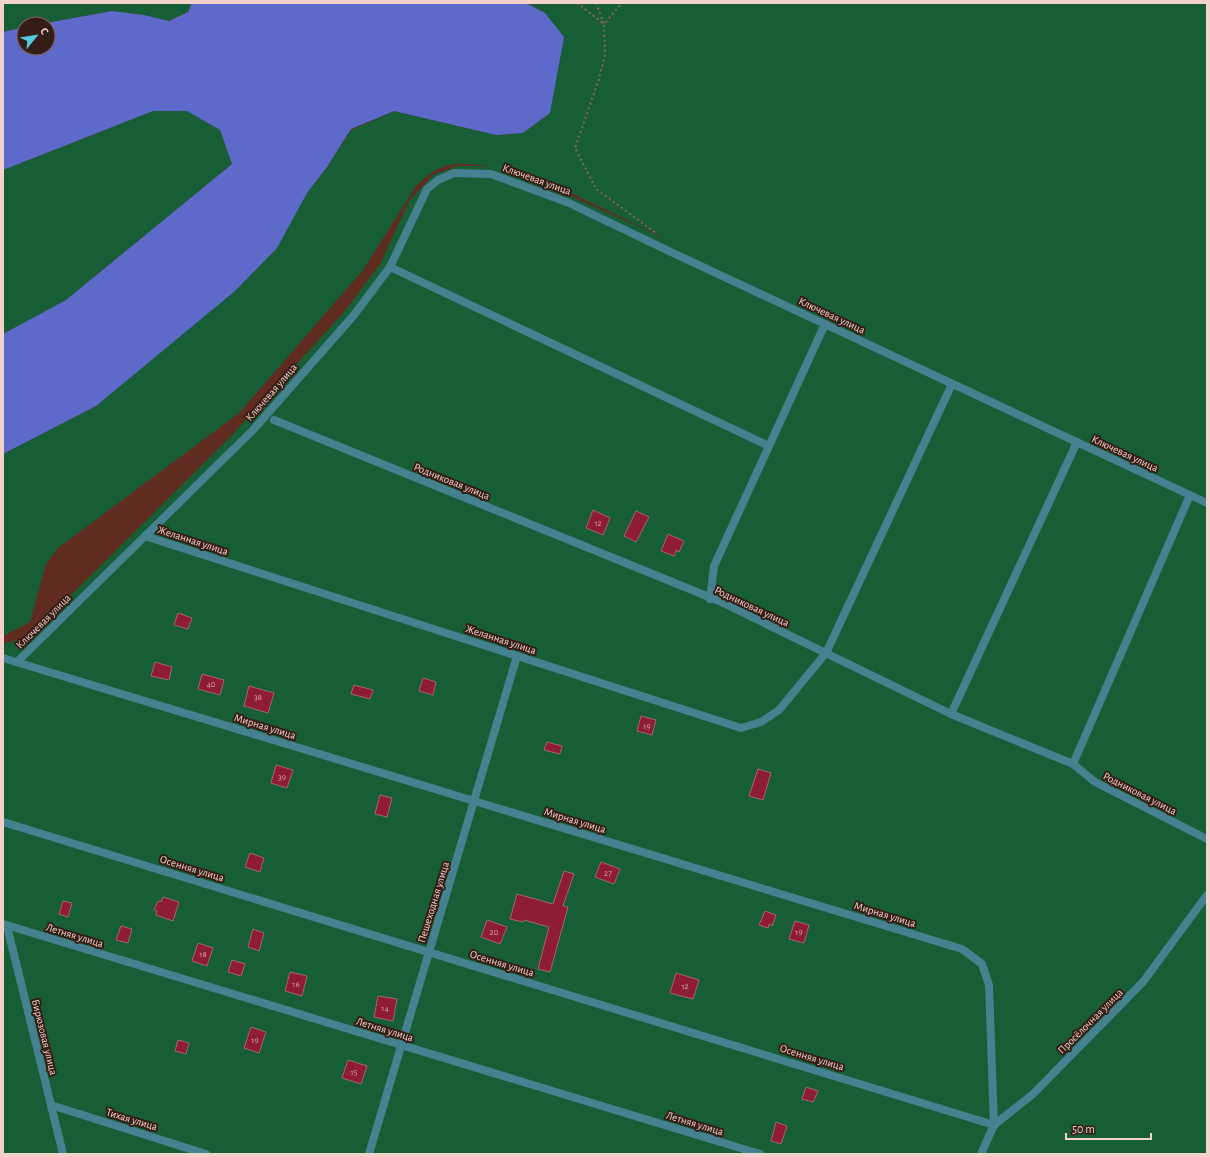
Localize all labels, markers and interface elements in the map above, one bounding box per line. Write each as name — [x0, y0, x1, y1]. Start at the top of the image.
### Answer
north arrow — [16, 16, 56, 56]
text: С — [38, 26, 51, 37]
street label: Ключевая улица — [501, 162, 573, 197]
street label: Ключевая улица — [797, 295, 867, 336]
street label: Ключевая улица — [244, 362, 299, 423]
street label: Ключевая улица — [1090, 433, 1160, 474]
street label: Родниковая улица — [412, 461, 491, 502]
house number: 12 — [594, 519, 602, 528]
street label: Желанная улица — [156, 524, 230, 557]
street label: Родниковая улица — [713, 584, 791, 629]
street label: Ключевая улица — [14, 592, 73, 651]
street label: Желанная улица — [464, 623, 538, 656]
house number: 40 — [206, 680, 216, 689]
house number: 38 — [254, 693, 262, 702]
street label: Мирная улица — [233, 712, 297, 741]
house number: 19 — [643, 722, 651, 731]
street label: Родниковая улица — [1101, 770, 1178, 817]
house number: 39 — [278, 773, 286, 782]
street label: Мирная улица — [543, 806, 607, 835]
street label: Осенняя улица — [158, 853, 225, 883]
street label: Пешеходная улица — [416, 860, 451, 944]
house number: 27 — [604, 869, 612, 878]
street label: Мирная улица — [853, 900, 917, 929]
street label: Летняя улица — [45, 922, 105, 949]
house number: 20 — [490, 928, 499, 937]
house number: 19 — [795, 928, 803, 937]
street label: Осенняя улица — [468, 948, 535, 978]
house number: 18 — [199, 950, 207, 959]
house number: 16 — [292, 980, 300, 989]
house number: 12 — [681, 982, 689, 991]
street label: Просёлочная улица — [1056, 987, 1125, 1056]
street label: Бирюзовая улица — [30, 998, 59, 1076]
house number: 14 — [381, 1004, 389, 1013]
street label: Летняя улица — [355, 1016, 415, 1043]
house number: 19 — [251, 1036, 259, 1045]
street label: Осенняя улица — [778, 1042, 845, 1072]
house number: 15 — [351, 1068, 358, 1077]
street label: Тихая улица — [105, 1106, 159, 1132]
street label: Летняя улица — [665, 1110, 725, 1137]
scale bar — [1066, 1115, 1151, 1141]
text: 50 m — [1072, 1123, 1095, 1135]

